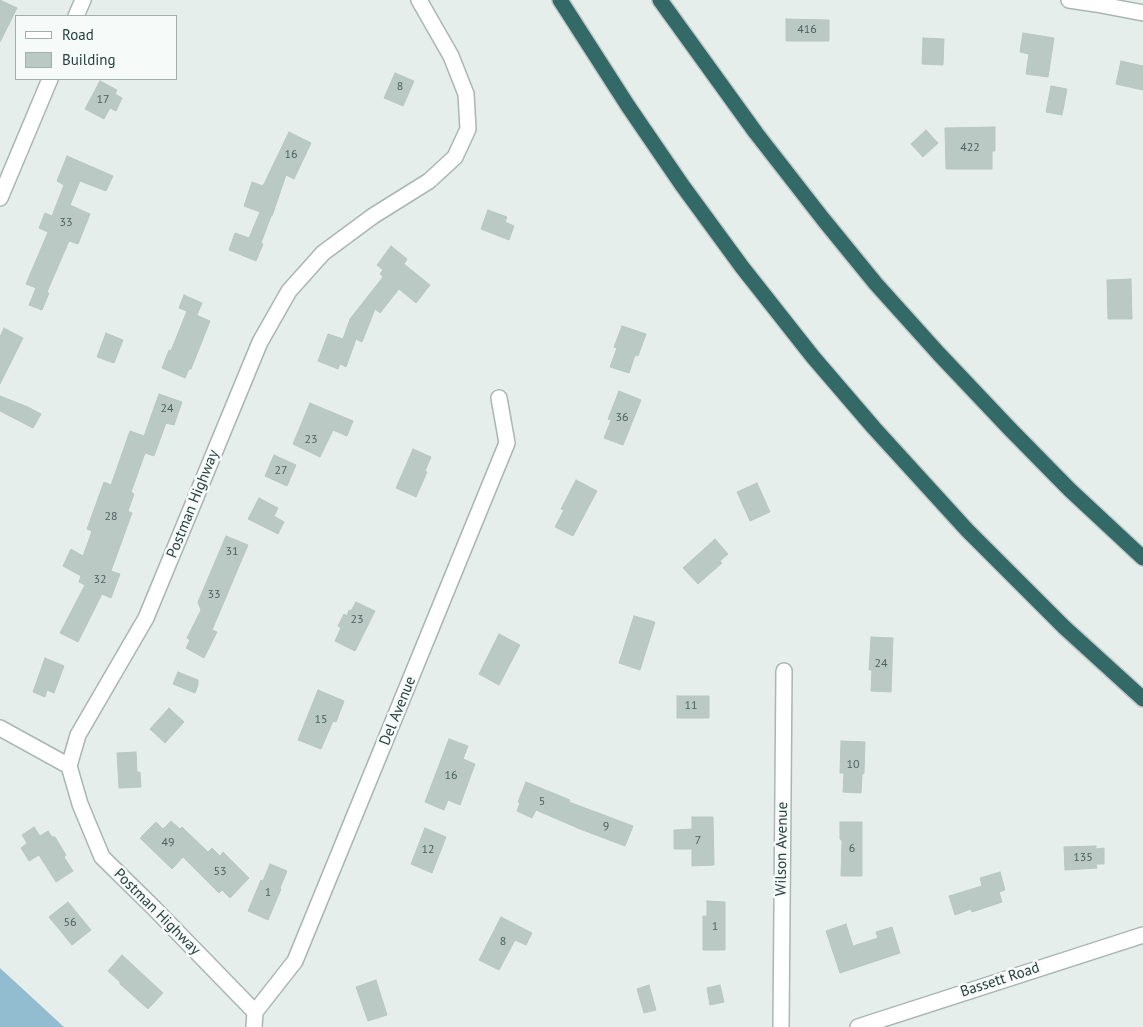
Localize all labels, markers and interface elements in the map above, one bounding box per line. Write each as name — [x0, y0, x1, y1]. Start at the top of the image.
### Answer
legend — [15, 15, 178, 80]
house number: 416 — [797, 23, 817, 37]
text: Road — [62, 25, 94, 44]
text: Building — [62, 50, 116, 69]
house number: 8 — [397, 80, 403, 94]
house number: 17 — [96, 93, 110, 107]
house number: 422 — [960, 141, 980, 155]
house number: 16 — [284, 148, 298, 162]
house number: 33 — [59, 216, 73, 230]
house number: 24 — [160, 402, 174, 416]
house number: 36 — [615, 411, 629, 425]
house number: 23 — [304, 433, 318, 447]
street label: Postman Highway — [163, 447, 223, 561]
house number: 27 — [274, 464, 288, 478]
house number: 28 — [104, 510, 118, 524]
house number: 31 — [225, 545, 239, 559]
house number: 32 — [93, 573, 107, 587]
house number: 33 — [207, 588, 221, 602]
house number: 23 — [350, 613, 364, 627]
house number: 24 — [874, 657, 888, 671]
street label: Del Avenue — [376, 674, 420, 748]
house number: 11 — [684, 699, 698, 713]
house number: 15 — [314, 713, 328, 727]
house number: 10 — [846, 758, 860, 772]
house number: 16 — [444, 769, 458, 783]
house number: 5 — [539, 795, 545, 809]
street label: Wilson Avenue — [772, 802, 792, 896]
house number: 9 — [603, 820, 609, 834]
house number: 7 — [695, 834, 701, 848]
house number: 49 — [161, 836, 175, 850]
house number: 6 — [849, 842, 855, 856]
house number: 12 — [421, 843, 435, 857]
house number: 135 — [1073, 851, 1093, 865]
street label: Postman Highway — [110, 865, 204, 959]
house number: 53 — [213, 865, 227, 879]
house number: 1 — [265, 886, 271, 900]
house number: 56 — [63, 916, 77, 930]
house number: 1 — [712, 920, 718, 934]
house number: 8 — [500, 935, 506, 949]
street label: Bassett Road — [958, 959, 1042, 1001]

